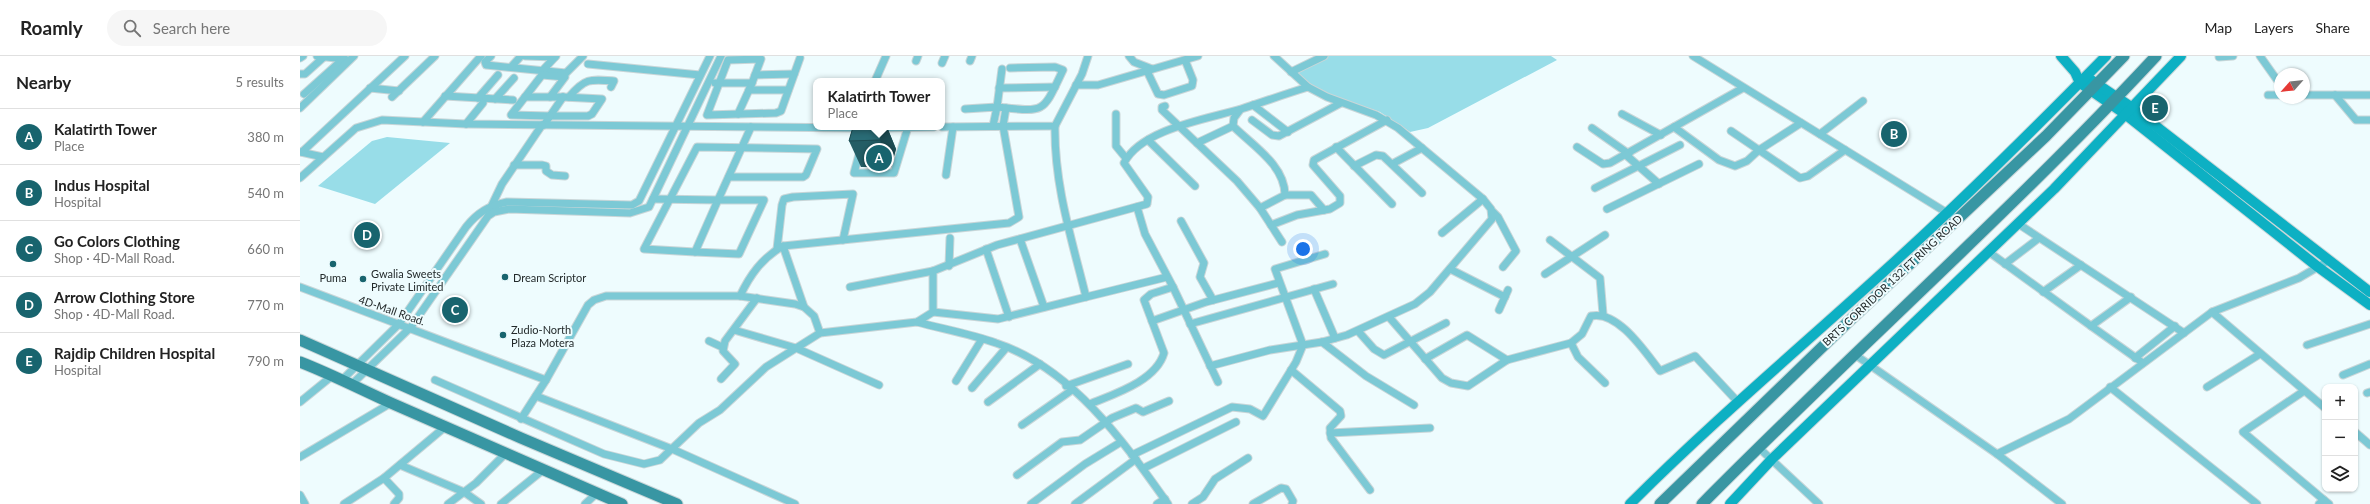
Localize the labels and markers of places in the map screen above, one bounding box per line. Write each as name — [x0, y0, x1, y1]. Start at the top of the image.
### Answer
pin: E — [2142, 93, 2168, 123]
pin: B — [1881, 119, 1907, 149]
pin: A — [866, 143, 892, 173]
pin: D — [354, 220, 380, 250]
marker: Puma — [328, 259, 338, 269]
place label: Gwalia Sweets Private Limited — [371, 267, 444, 293]
place label: Puma — [319, 271, 347, 284]
place label: Dream Scriptor — [513, 271, 586, 284]
marker: Dream Scriptor — [500, 272, 510, 282]
marker: Gwalia Sweets Private Limited — [358, 274, 368, 284]
pin: C — [442, 295, 468, 325]
place label: Zudio-North Plaza Motera — [511, 323, 574, 349]
marker: Zudio-North Plaza Motera — [498, 330, 508, 340]

